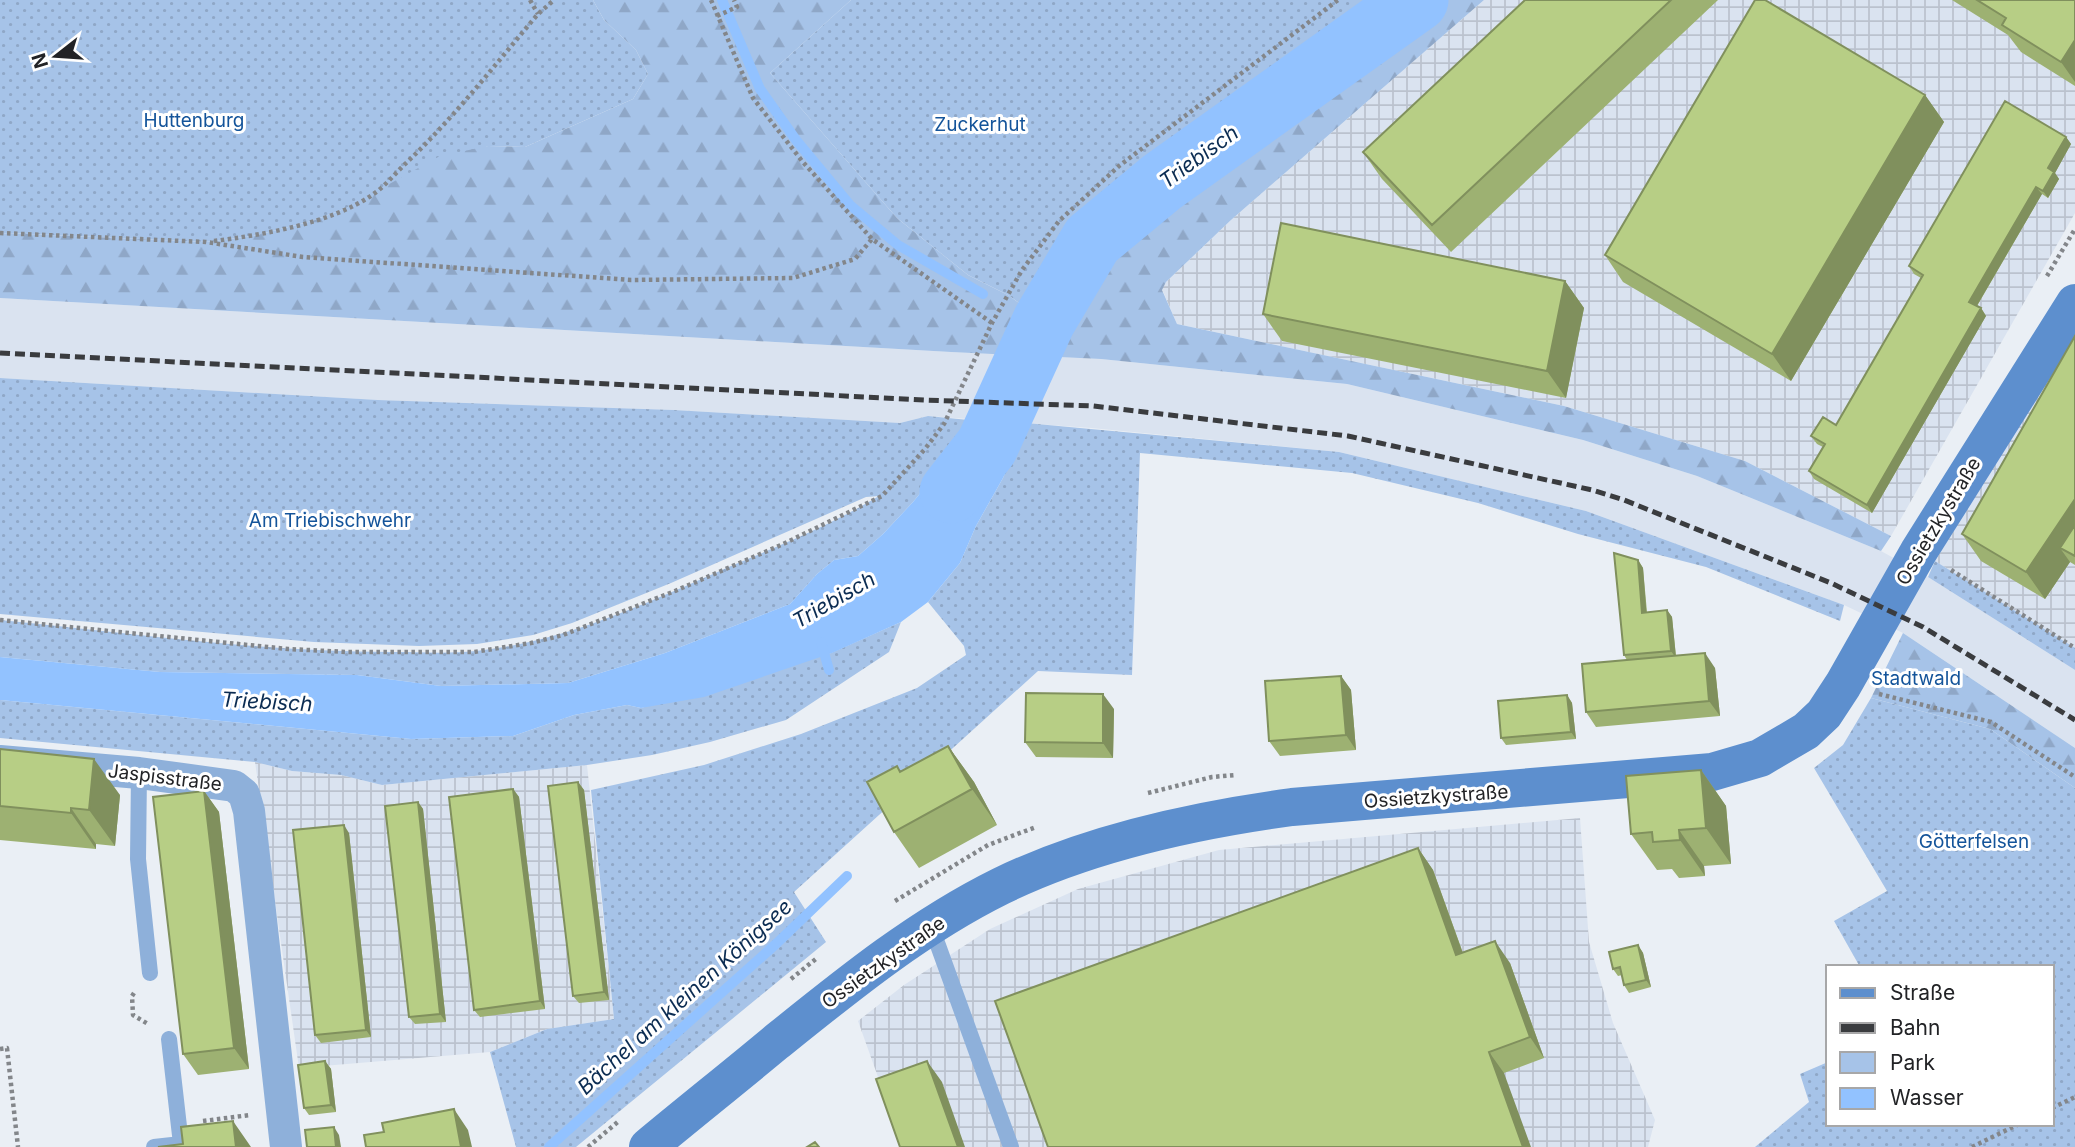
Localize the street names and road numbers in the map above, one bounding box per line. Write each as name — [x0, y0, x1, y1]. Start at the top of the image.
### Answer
street label: Ossietzkystraße — [1891, 453, 1986, 589]
street label: Jaspisstraße — [107, 759, 223, 796]
street label: Ossietzkystraße — [1363, 780, 1509, 813]
street label: Ossietzkystraße — [817, 911, 949, 1013]

